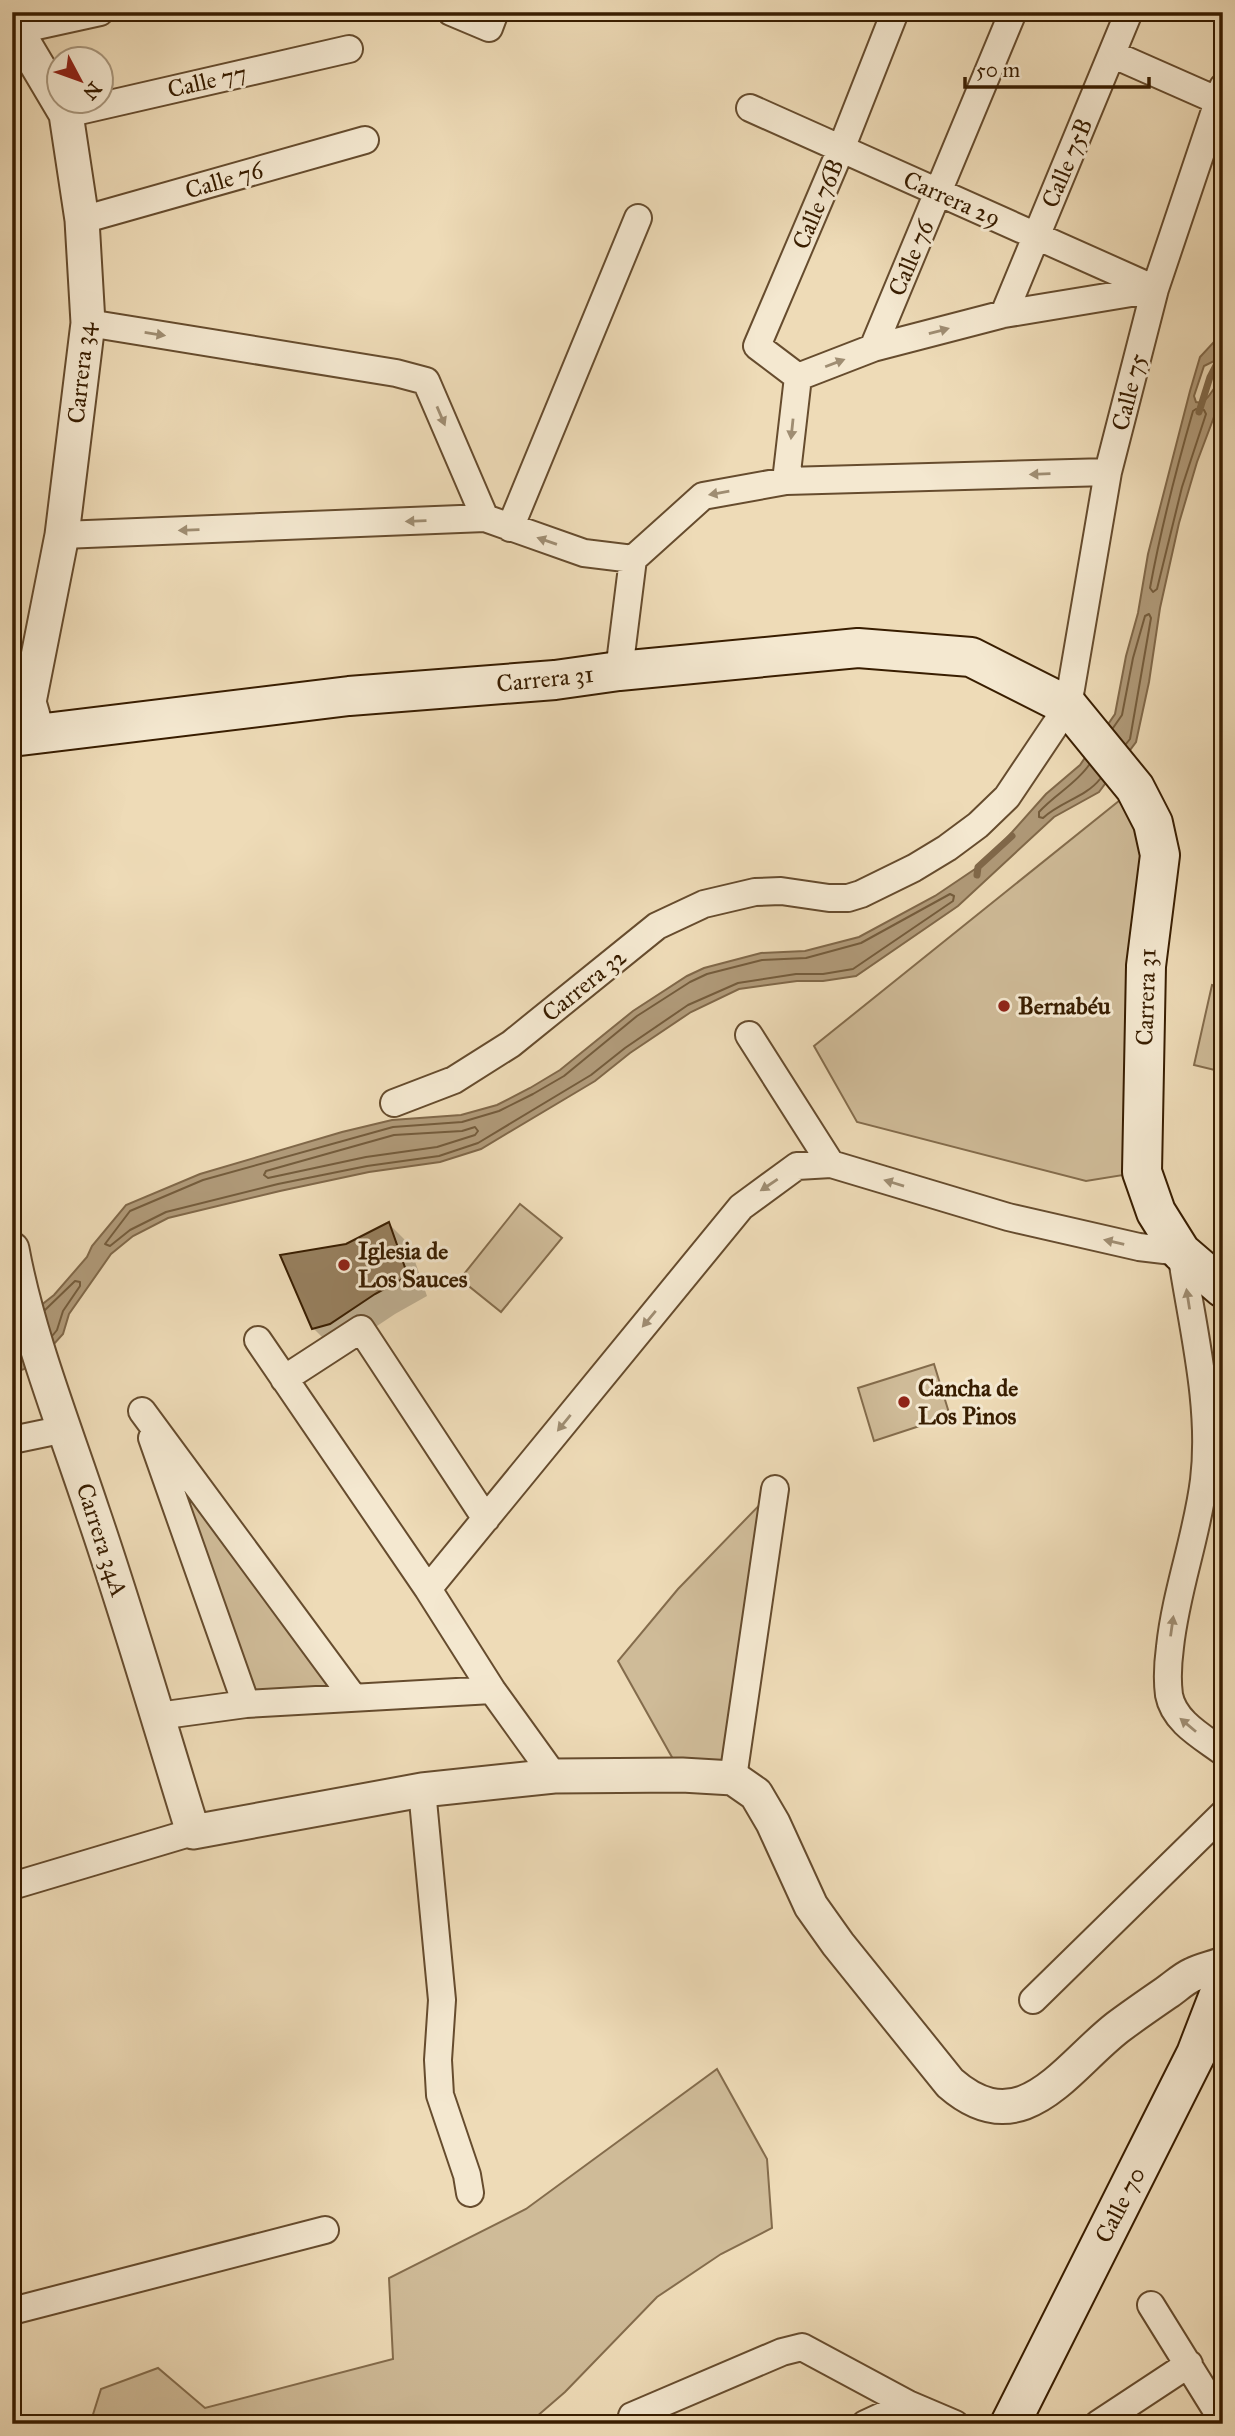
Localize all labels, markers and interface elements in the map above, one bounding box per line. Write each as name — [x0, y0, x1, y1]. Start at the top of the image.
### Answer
north arrow — [46, 46, 116, 116]
scale bar — [965, 46, 1149, 90]
street label: Calle 77 — [165, 57, 249, 105]
text: 50 m — [976, 57, 1021, 83]
text: N — [78, 77, 106, 104]
street label: Calle 75B — [1035, 114, 1099, 212]
street label: Calle 76 — [182, 154, 267, 205]
street label: Calle 76B — [786, 154, 850, 254]
street label: Carrera 29 — [899, 164, 1005, 234]
street label: Calle 76 — [882, 215, 941, 300]
street label: Carrera 34 — [61, 320, 101, 425]
one-way arrow — [928, 325, 950, 336]
one-way arrow — [144, 329, 166, 340]
street label: Calle 75 — [1105, 350, 1153, 434]
one-way arrow — [825, 357, 846, 368]
one-way arrow — [435, 406, 446, 427]
one-way arrow — [786, 419, 797, 441]
one-way arrow — [1029, 468, 1051, 480]
one-way arrow — [708, 488, 730, 499]
one-way arrow — [405, 515, 427, 526]
one-way arrow — [178, 524, 200, 535]
one-way arrow — [537, 535, 558, 546]
street label: Carrera 31 — [495, 659, 595, 699]
street label: Carrera 32 — [536, 942, 632, 1028]
street label: Carrera 31 — [1129, 948, 1163, 1046]
place label: Bernabéu — [1018, 991, 1111, 1021]
marker: Bernabéu — [996, 998, 1012, 1014]
one-way arrow — [883, 1177, 904, 1187]
one-way arrow — [760, 1178, 778, 1192]
place label: Iglesia de Los Sauces — [358, 1236, 468, 1294]
one-way arrow — [1102, 1236, 1124, 1247]
marker: Iglesia de Los Sauces — [336, 1257, 352, 1273]
one-way arrow — [1182, 1288, 1193, 1310]
one-way arrow — [642, 1310, 657, 1327]
place label: Cancha de Los Pinos — [918, 1373, 1018, 1431]
marker: Cancha de Los Pinos — [896, 1394, 912, 1410]
one-way arrow — [557, 1414, 572, 1431]
street label: Carrera 34A — [70, 1479, 134, 1601]
one-way arrow — [1167, 1615, 1178, 1637]
one-way arrow — [1180, 1718, 1197, 1733]
street label: Calle 70 — [1088, 2162, 1152, 2248]

